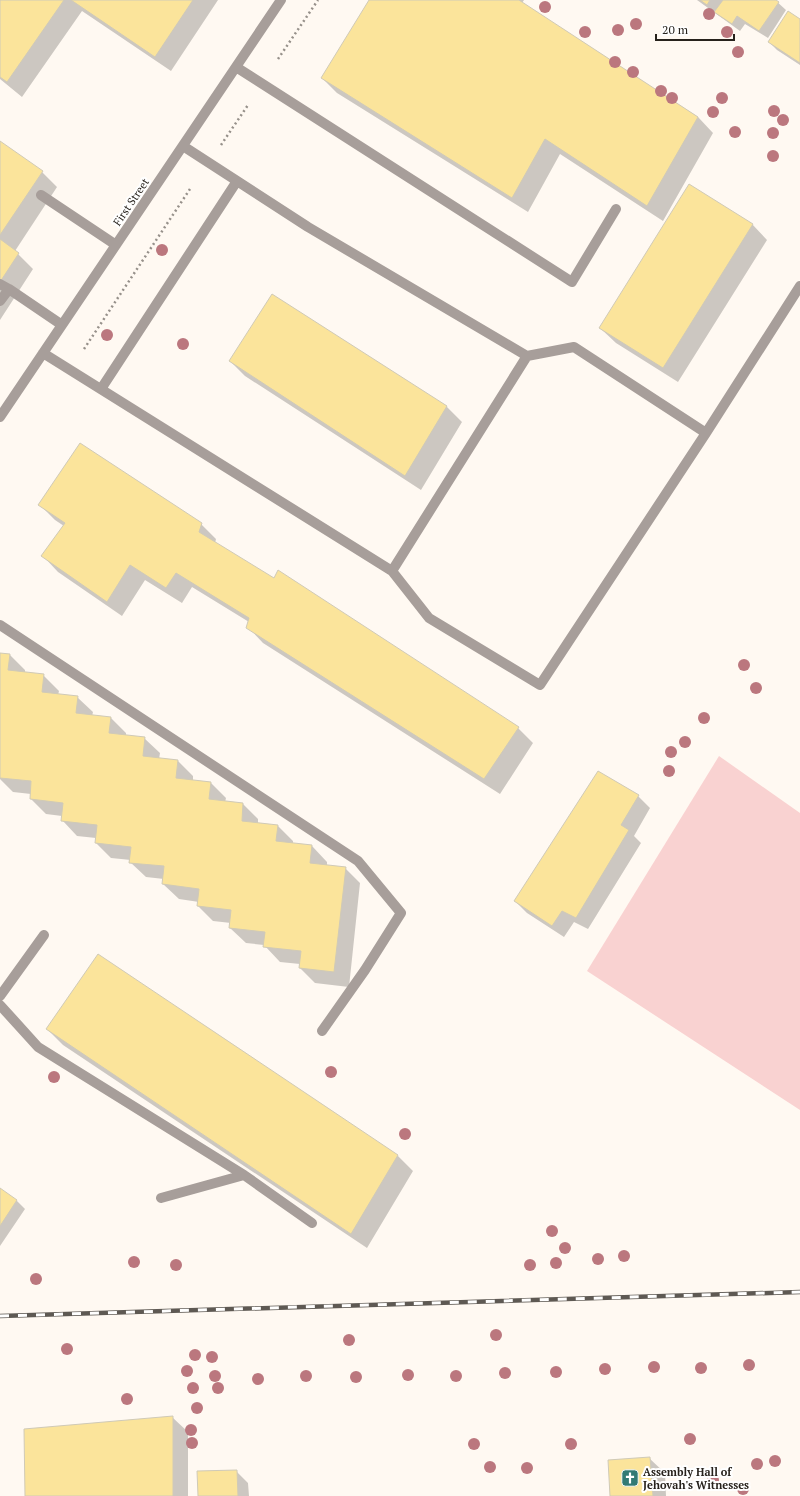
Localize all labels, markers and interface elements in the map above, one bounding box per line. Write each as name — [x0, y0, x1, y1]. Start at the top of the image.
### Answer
scale bar — [656, 16, 734, 42]
text: 20 m — [662, 22, 689, 37]
street label: First Street — [110, 176, 152, 228]
place label: Assembly Hall of Jehovah's Witnesses — [643, 1465, 749, 1492]
church icon: Assembly Hall of Jehovah's Witnesses — [620, 1468, 640, 1488]

